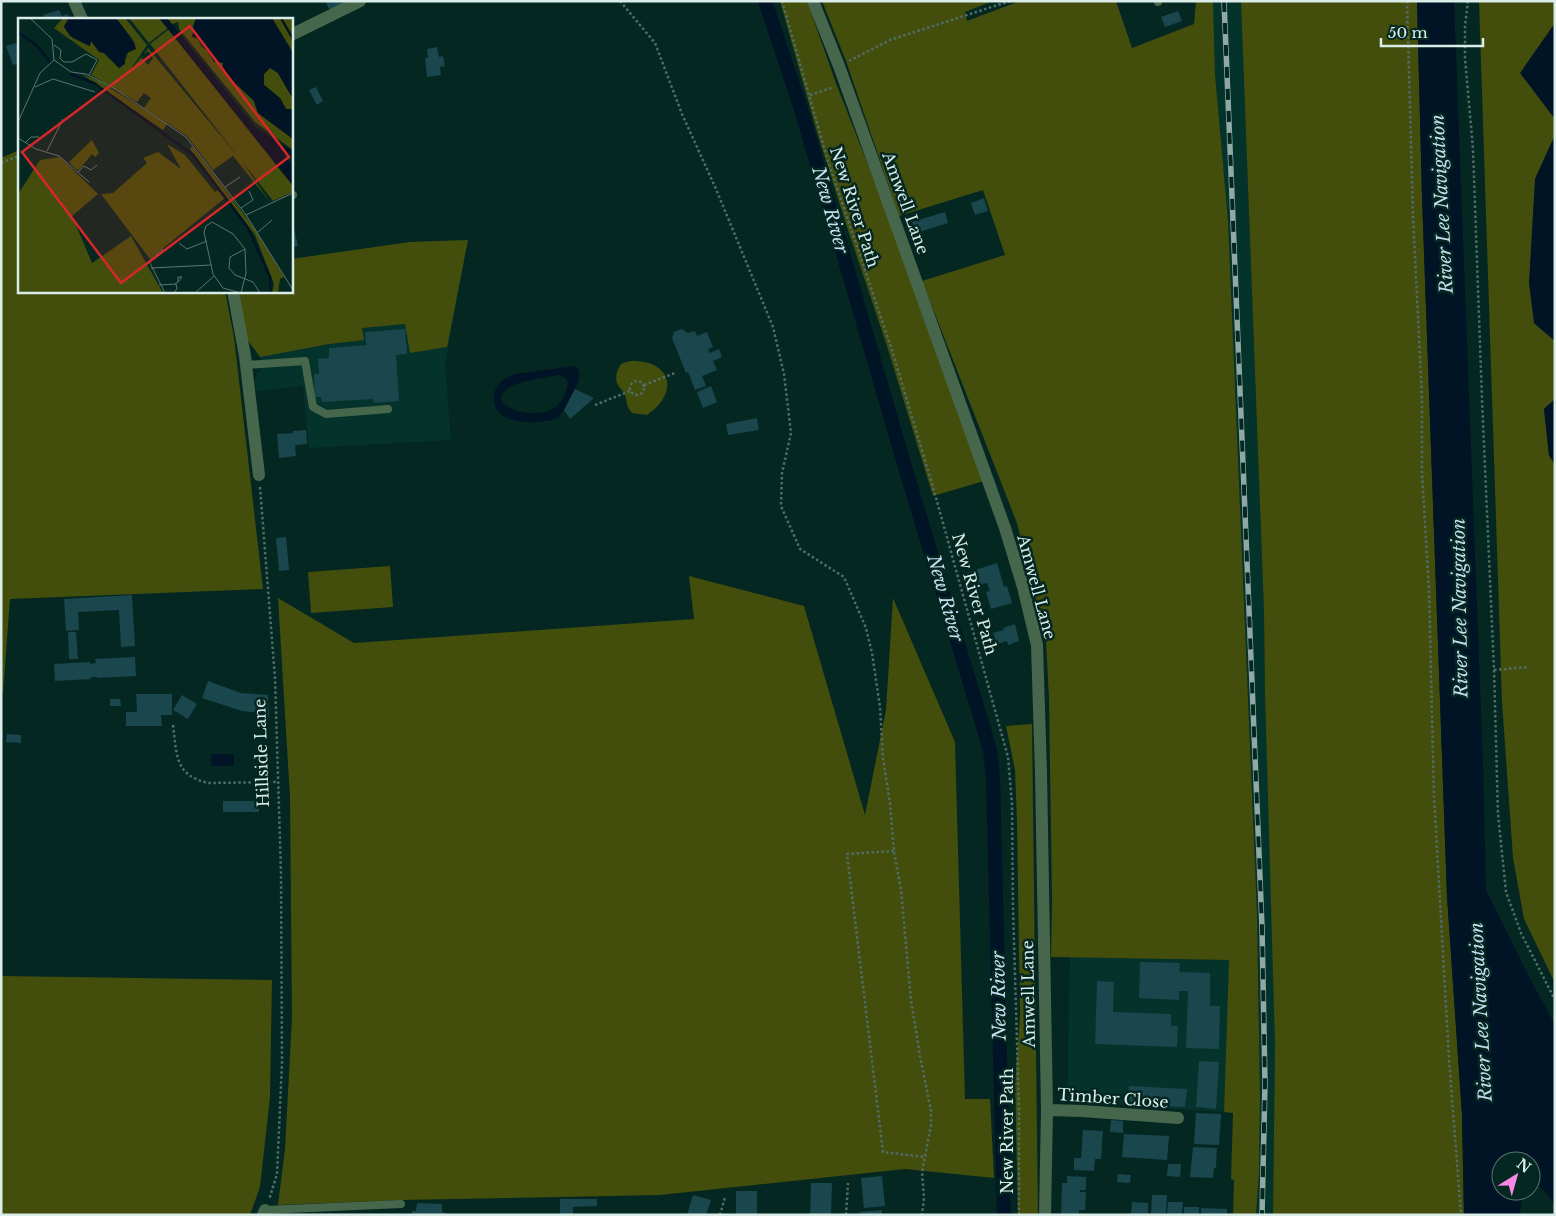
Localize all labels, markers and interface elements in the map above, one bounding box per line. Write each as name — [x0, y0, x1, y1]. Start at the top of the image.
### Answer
scale bar — [1381, 15, 1484, 47]
inset map — [18, 18, 292, 292]
text: 50 m — [1388, 23, 1428, 42]
water label: River Lee Navigation — [1426, 114, 1458, 295]
street label: New River Path — [826, 144, 884, 270]
street label: Amwell Lane — [878, 148, 934, 257]
water label: New River — [807, 164, 853, 256]
water label: River Lee Navigation — [1447, 518, 1473, 699]
street label: New River Path — [948, 531, 1002, 657]
street label: Amwell Lane — [1013, 532, 1061, 641]
water label: New River — [922, 551, 968, 645]
street label: Hillside Lane — [249, 698, 273, 808]
water label: River Lee Navigation — [1465, 922, 1497, 1103]
street label: Amwell Lane — [1017, 940, 1039, 1049]
water label: New River — [987, 950, 1011, 1042]
street label: New River Path — [997, 1068, 1017, 1194]
street label: Timber Close — [1057, 1084, 1169, 1112]
north arrow — [1491, 1151, 1541, 1201]
text: N — [1513, 1154, 1534, 1177]

